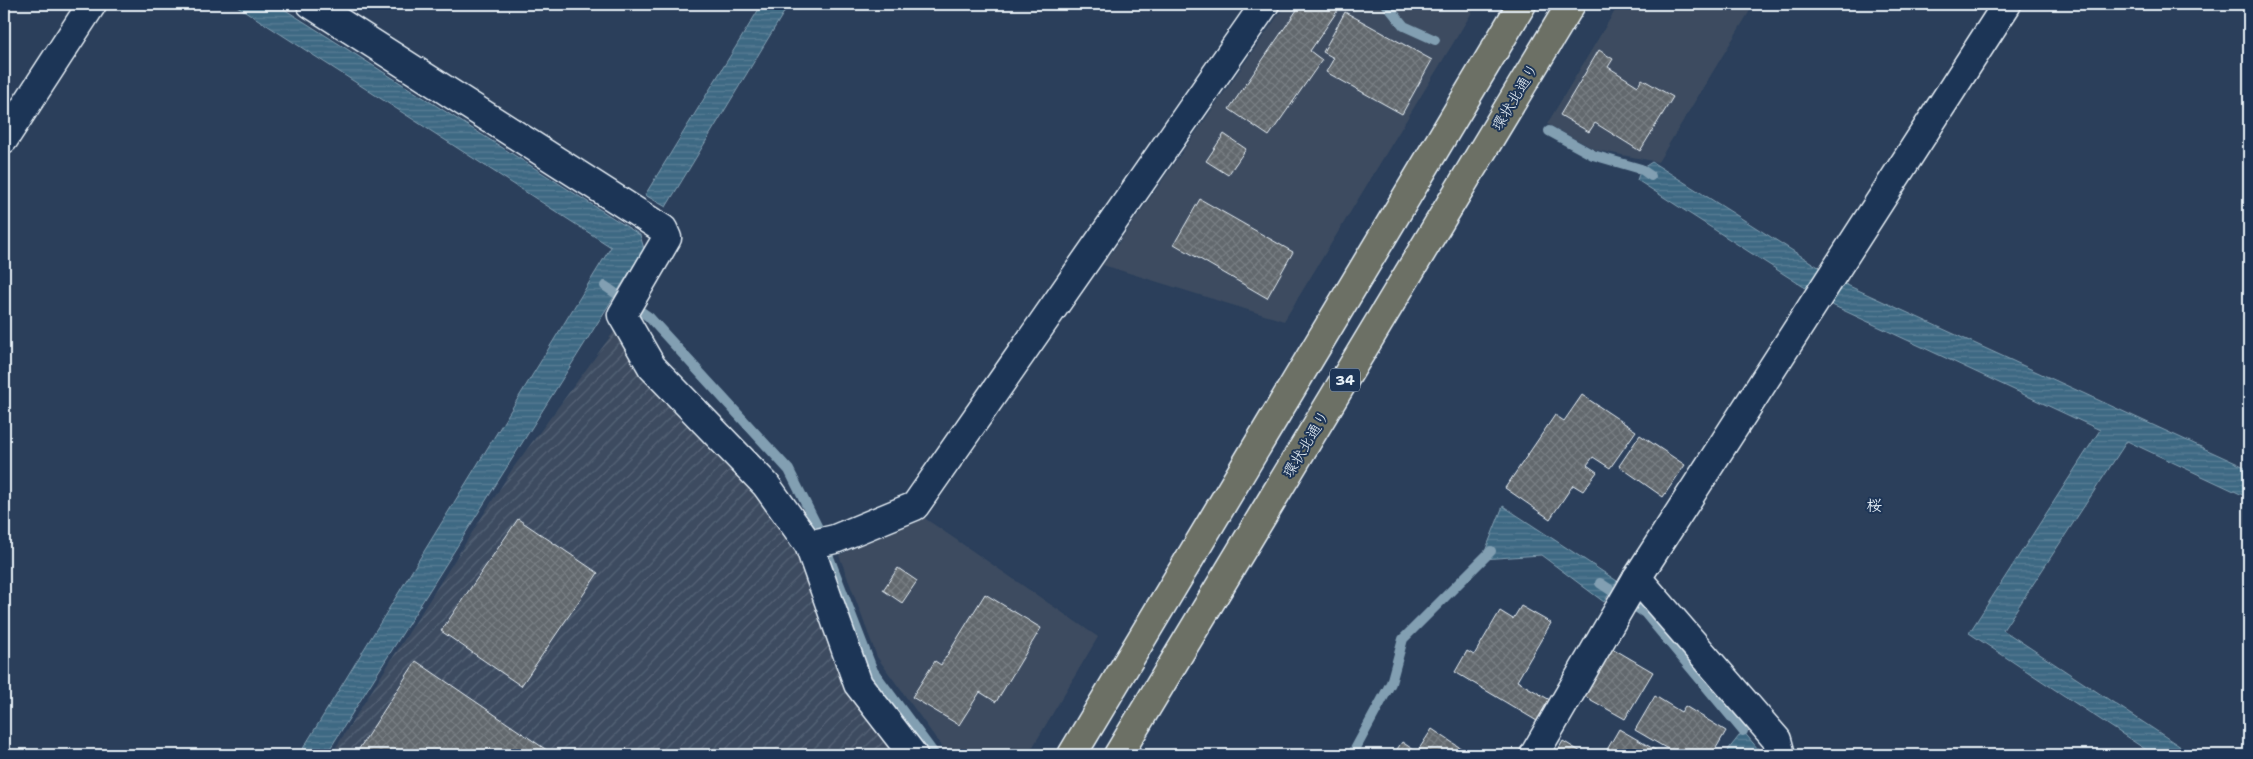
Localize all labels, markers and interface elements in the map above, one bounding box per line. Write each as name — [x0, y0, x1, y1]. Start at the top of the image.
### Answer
street label: 環状北通り — [1487, 60, 1543, 134]
road number: 34 — [1330, 368, 1360, 392]
street label: 環状北通り — [1278, 407, 1334, 481]
district label: 桜 — [1866, 495, 1882, 516]

